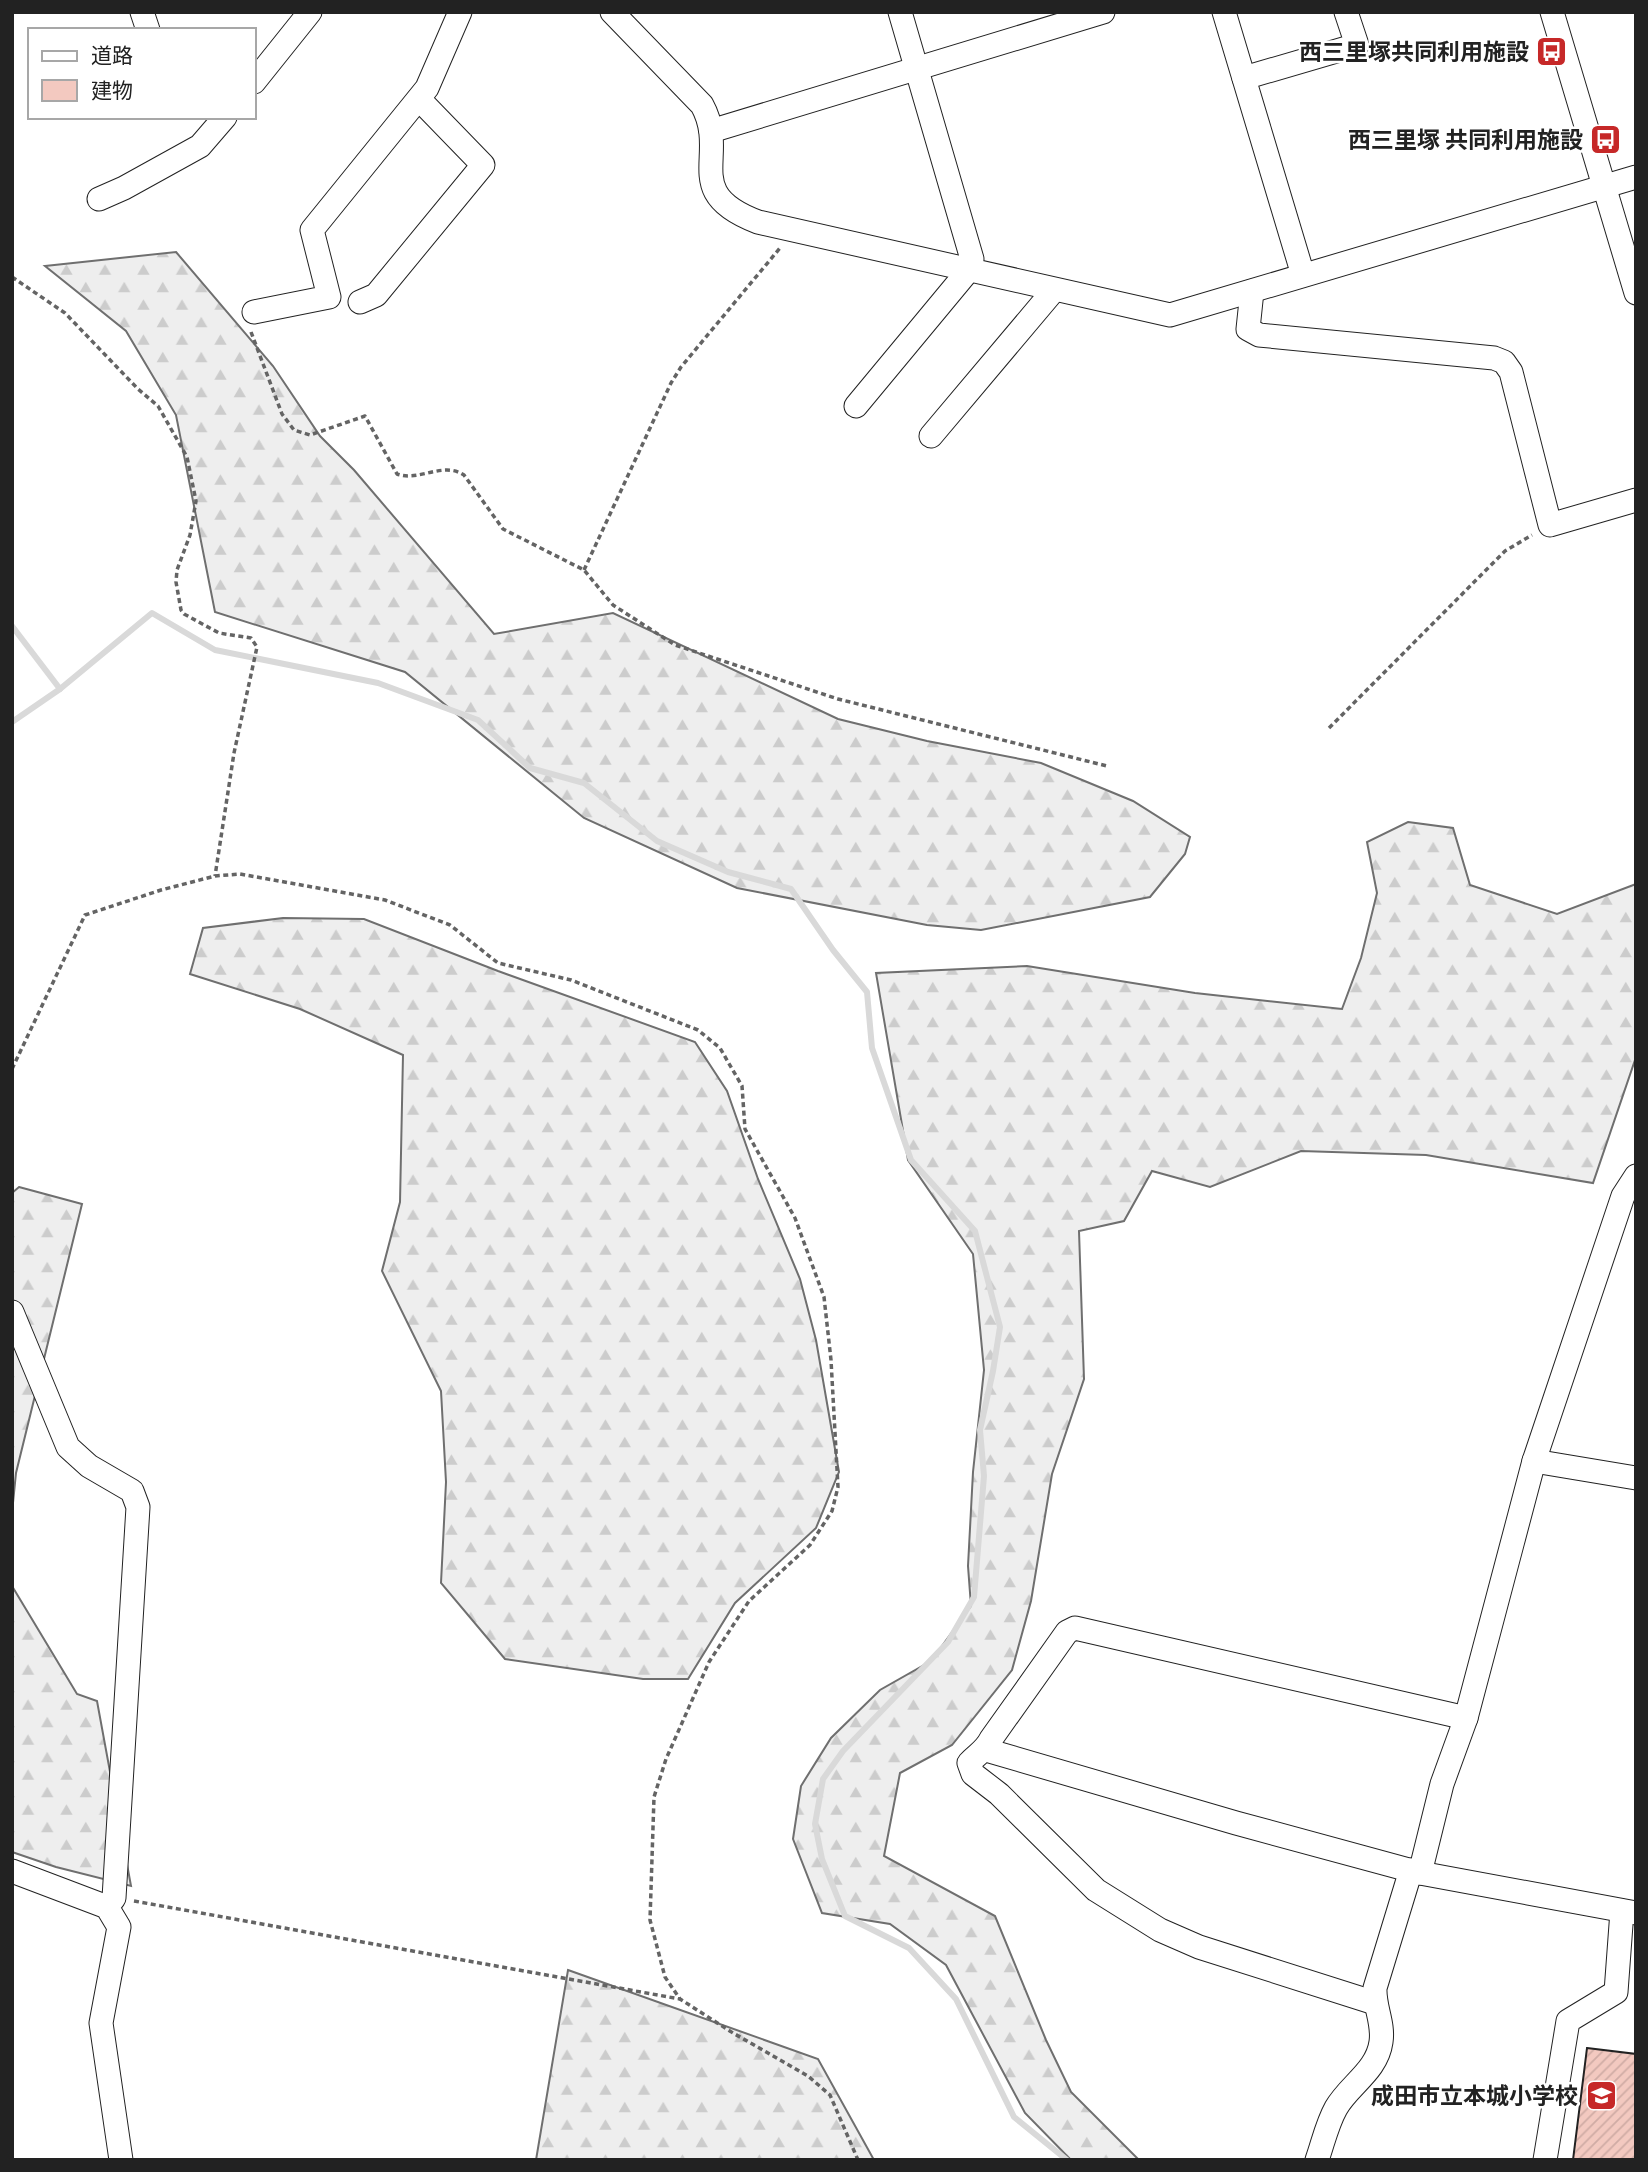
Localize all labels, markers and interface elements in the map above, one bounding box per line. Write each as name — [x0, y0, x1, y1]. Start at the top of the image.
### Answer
legend — [28, 28, 256, 119]
bus stop icon: 西三里塚共同利用施設 — [1535, 34, 1569, 68]
place label: 西三里塚共同利用施設 — [1299, 37, 1529, 65]
text: 道路 — [91, 42, 133, 67]
text: 建物 — [91, 77, 133, 102]
bus stop icon: 西三里塚 共同利用施設 — [1589, 122, 1623, 156]
place label: 西三里塚 共同利用施設 — [1348, 125, 1583, 153]
school or university icon: 成田市立本城小学校 — [1584, 2078, 1618, 2112]
place label: 成田市立本城小学校 — [1371, 2081, 1578, 2109]

